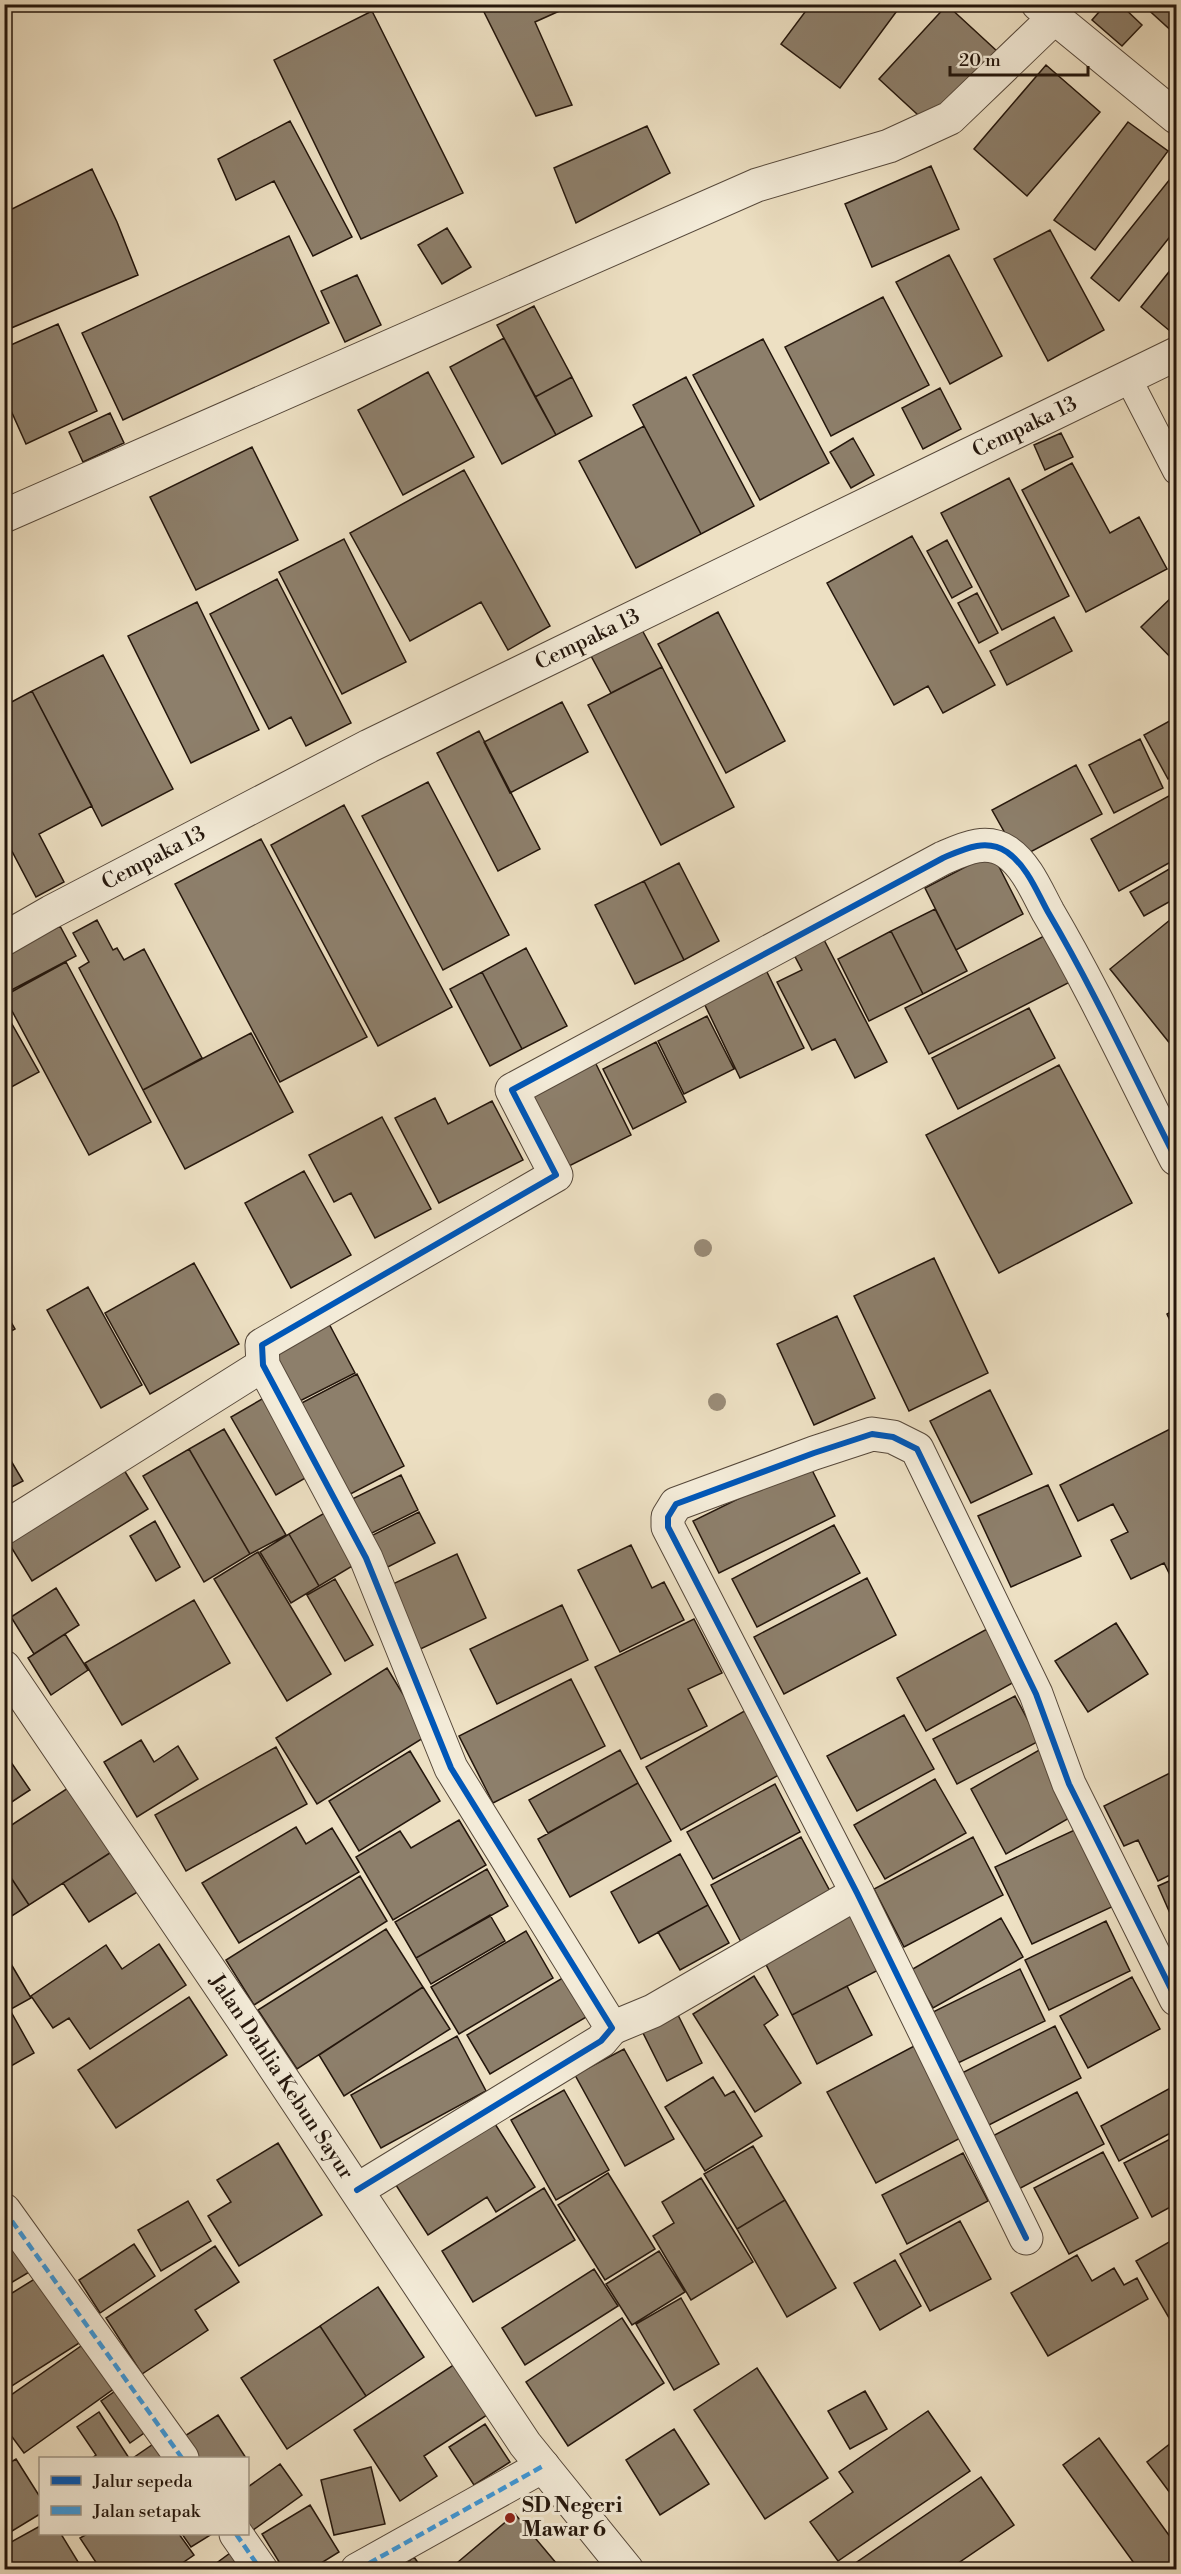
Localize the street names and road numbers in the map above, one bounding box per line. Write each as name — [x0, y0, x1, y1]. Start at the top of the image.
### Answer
street label: Cempaka 13 — [968, 391, 1081, 464]
street label: Cempaka 13 — [531, 603, 644, 676]
street label: Cempaka 13 — [97, 821, 210, 896]
street label: Jalan Dahlia Kebun Sayur — [203, 1969, 359, 2185]

